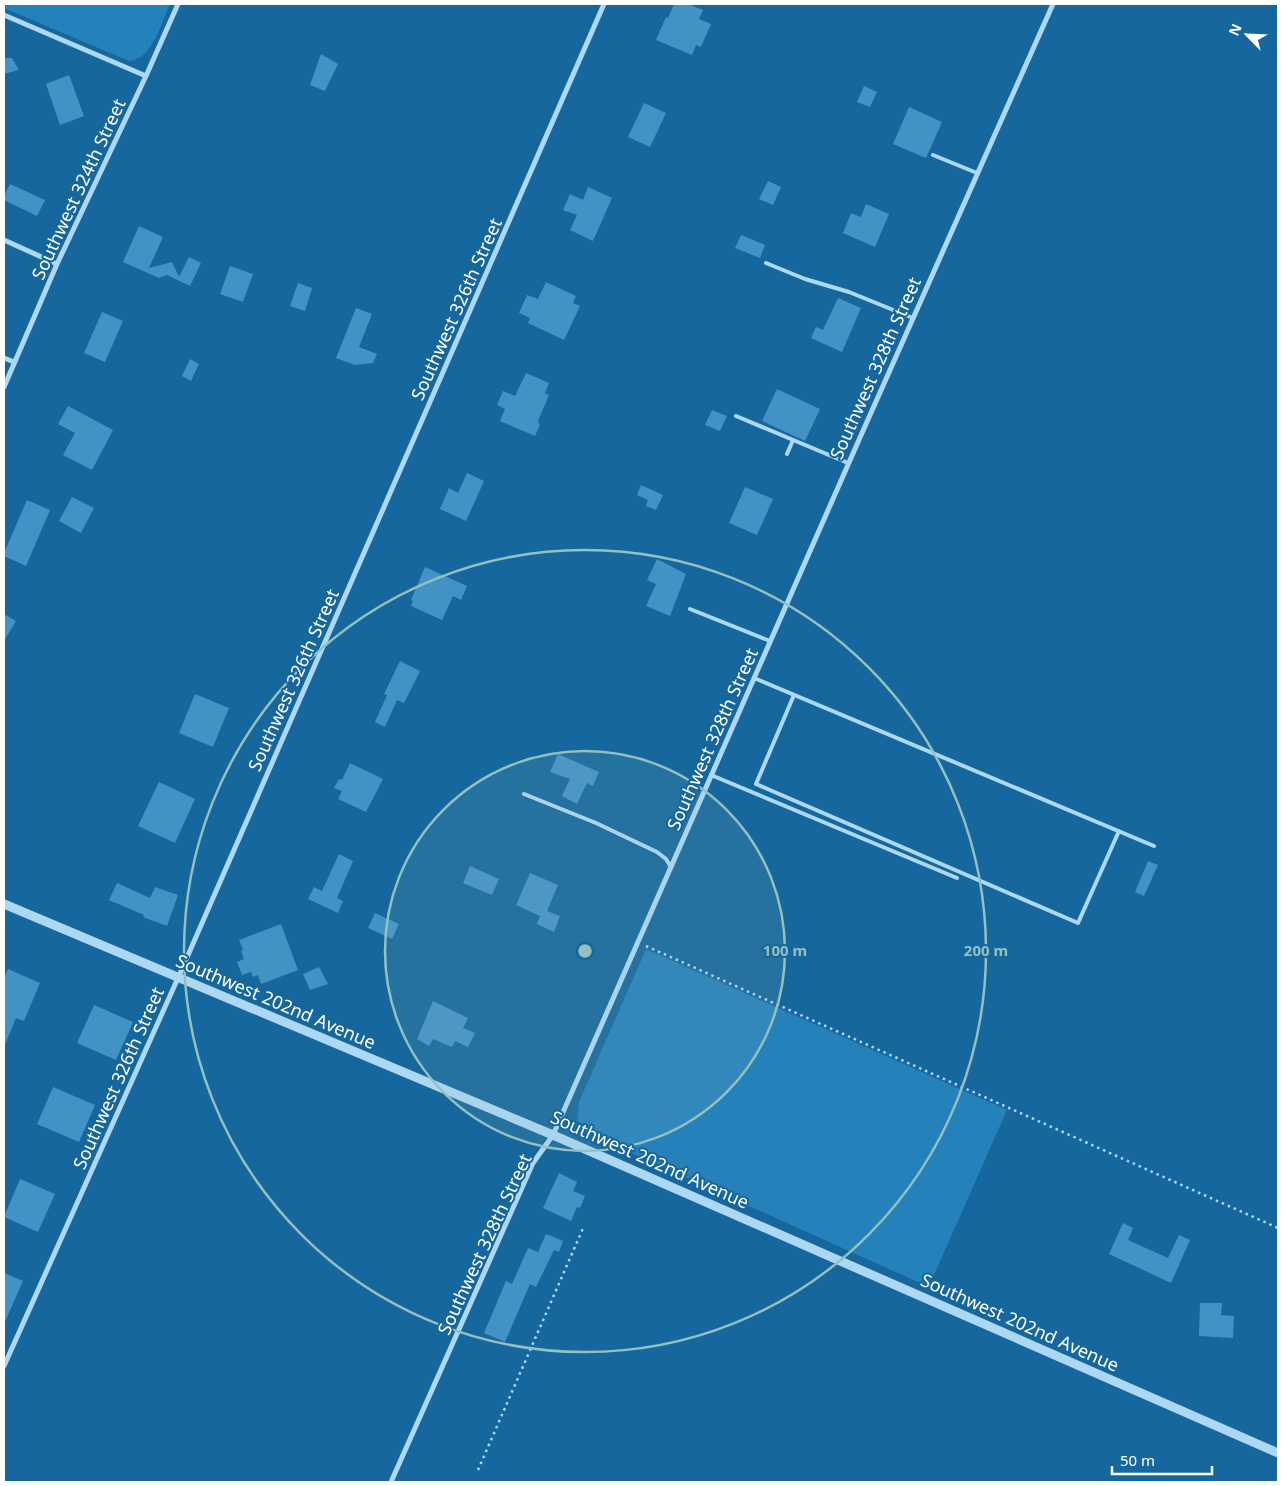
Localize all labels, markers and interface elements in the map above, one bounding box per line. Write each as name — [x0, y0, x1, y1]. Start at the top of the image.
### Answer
north arrow — [1222, 10, 1272, 60]
text: N — [1224, 20, 1246, 39]
street label: Southwest 324th Street — [25, 94, 131, 283]
street label: Southwest 326th Street — [405, 214, 507, 404]
street label: Southwest 328th Street — [824, 273, 926, 463]
street label: Southwest 326th Street — [242, 585, 344, 775]
street label: Southwest 328th Street — [661, 644, 763, 834]
text: 100 m — [763, 940, 807, 960]
text: 200 m — [964, 940, 1008, 960]
centre of rings — [576, 942, 594, 960]
street label: Southwest 202nd Avenue — [173, 948, 379, 1054]
street label: Southwest 326th Street — [67, 983, 169, 1173]
street label: Southwest 202nd Avenue — [547, 1104, 753, 1214]
street label: Southwest 328th Street — [431, 1149, 537, 1338]
street label: Southwest 202nd Avenue — [917, 1267, 1123, 1377]
scale bar — [1112, 1444, 1212, 1476]
text: 50 m — [1120, 1450, 1155, 1470]

